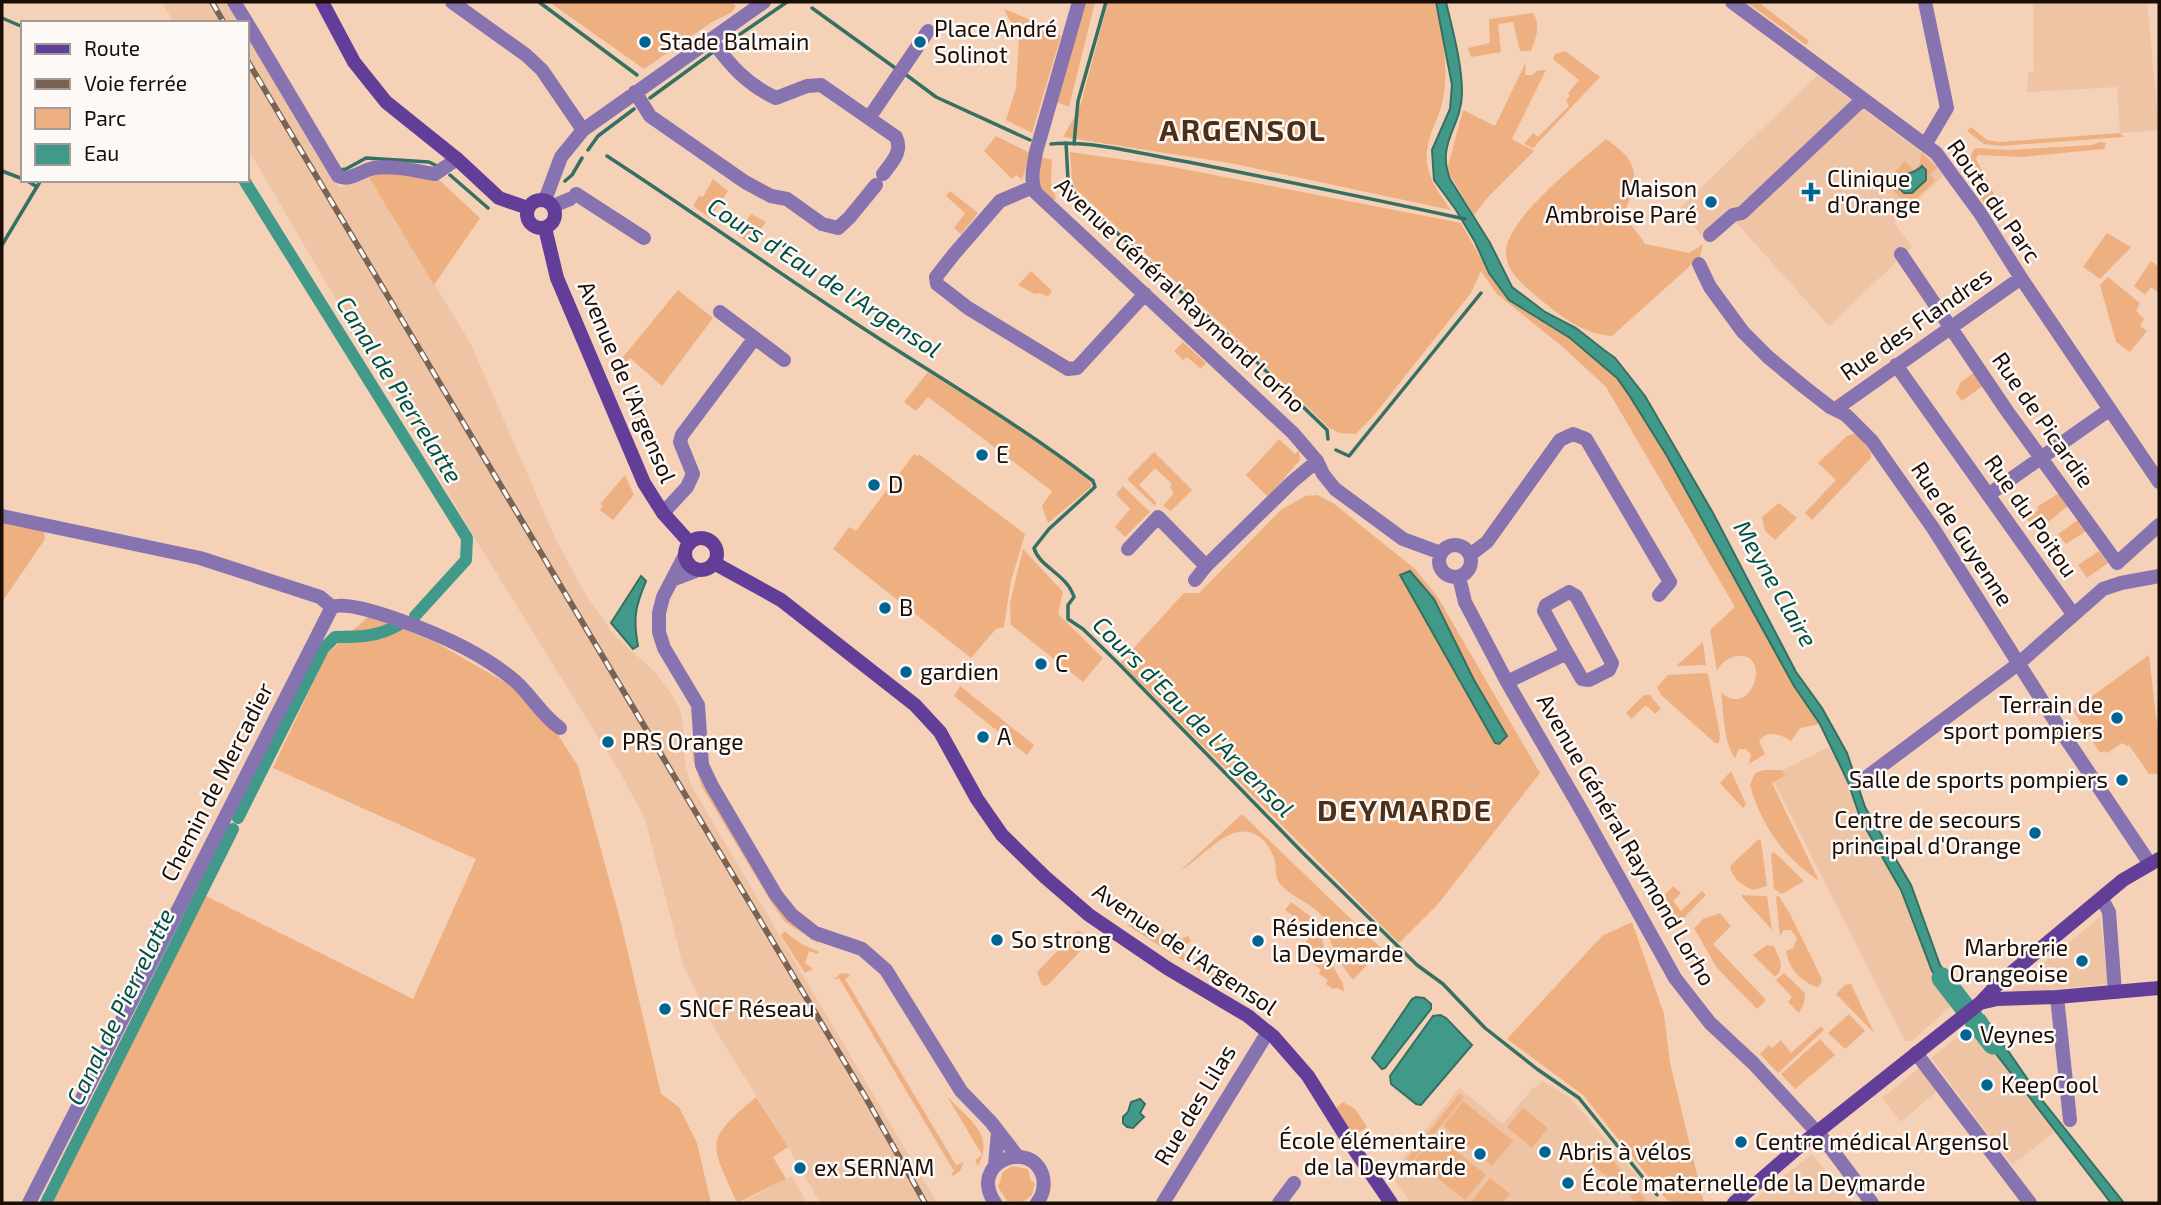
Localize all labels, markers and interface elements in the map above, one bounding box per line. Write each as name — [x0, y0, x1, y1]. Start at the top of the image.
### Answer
place label: Place André Solinot — [934, 14, 1057, 68]
legend — [21, 21, 248, 182]
place label: Stade Balmain — [659, 27, 809, 55]
marker: Stade Balmain — [637, 34, 653, 50]
marker: Place André Solinot — [912, 34, 928, 50]
text: Route — [84, 35, 140, 60]
text: Voie ferrée — [84, 70, 187, 95]
text: Parc — [84, 105, 126, 130]
district label: ARGENSOL — [1159, 111, 1327, 147]
street label: Route du Parc — [1942, 133, 2048, 268]
text: Eau — [84, 140, 119, 165]
place label: Clinique d'Orange — [1827, 164, 1921, 218]
street label: Avenue Général Raymond Lorho — [1050, 171, 1312, 418]
place label: Maison Ambroise Paré — [1545, 174, 1697, 228]
marker: Clinique d'Orange — [1801, 182, 1821, 202]
water label: Cours d'Eau de l'Argensol — [703, 190, 947, 363]
marker: Maison Ambroise Paré — [1703, 194, 1719, 210]
street label: Rue des Flandres — [1834, 261, 1997, 386]
street label: Avenue de l'Argensol — [573, 276, 683, 487]
water label: Canal de Pierrelatte — [331, 290, 470, 488]
street label: Rue de Picardie — [1987, 346, 2101, 493]
place label: E — [996, 440, 1009, 468]
marker: E — [974, 447, 990, 463]
street label: Rue du Poitou — [1979, 449, 2084, 582]
street label: Rue de Guyenne — [1906, 456, 2020, 611]
place label: D — [888, 470, 903, 498]
marker: D — [866, 477, 882, 493]
water label: Meyne Claire — [1728, 515, 1824, 652]
place label: B — [899, 593, 913, 621]
marker: B — [877, 600, 893, 616]
water label: Cours d'Eau de l'Argensol — [1088, 609, 1301, 822]
place label: C — [1055, 649, 1068, 677]
marker: C — [1033, 656, 1049, 672]
place label: gardien — [920, 657, 999, 685]
marker: gardien — [898, 664, 914, 680]
street label: Chemin de Mercadier — [154, 677, 278, 886]
street label: Avenue Général Raymond Lorho — [1532, 689, 1722, 990]
place label: Terrain de sport pompiers — [1943, 690, 2103, 744]
marker: Terrain de sport pompiers — [2109, 710, 2125, 726]
place label: A — [997, 722, 1012, 750]
place label: PRS Orange — [622, 727, 744, 755]
marker: A — [975, 729, 991, 745]
marker: PRS Orange — [600, 734, 616, 750]
place label: Salle de sports pompiers — [1849, 765, 2108, 793]
marker: Salle de sports pompiers — [2114, 772, 2130, 788]
district label: DEYMARDE — [1317, 791, 1493, 827]
place label: Centre de secours principal d'Orange — [1831, 805, 2021, 859]
marker: Centre de secours principal d'Orange — [2027, 825, 2043, 841]
street label: Avenue de l'Argensol — [1088, 876, 1283, 1020]
water label: Canal de Pierrelatte — [59, 903, 180, 1109]
place label: Résidence la Deymarde — [1272, 913, 1404, 967]
place label: So strong — [1011, 925, 1111, 953]
marker: So strong — [989, 932, 1005, 948]
marker: Résidence la Deymarde — [1250, 933, 1266, 949]
place label: Marbrerie Orangeoise — [1950, 933, 2068, 987]
marker: Marbrerie Orangeoise — [2074, 953, 2090, 969]
place label: SNCF Réseau — [679, 994, 815, 1022]
marker: SNCF Réseau — [657, 1001, 673, 1017]
place label: Veynes — [1980, 1020, 2055, 1048]
marker: Veynes — [1958, 1027, 1974, 1043]
street label: Rue des Lilas — [1147, 1039, 1241, 1170]
place label: KeepCool — [2001, 1070, 2099, 1098]
marker: KeepCool — [1979, 1077, 1995, 1093]
place label: École élémentaire de la Deymarde — [1279, 1126, 1466, 1180]
place label: Centre médical Argensol — [1755, 1127, 2009, 1155]
marker: Centre médical Argensol — [1733, 1134, 1749, 1150]
place label: Abris à vélos — [1559, 1137, 1691, 1165]
marker: Abris à vélos — [1537, 1144, 1553, 1160]
marker: École élémentaire de la Deymarde — [1472, 1146, 1488, 1162]
place label: ex SERNAM — [814, 1153, 934, 1181]
marker: ex SERNAM — [792, 1160, 808, 1176]
place label: École maternelle de la Deymarde — [1582, 1168, 1926, 1196]
marker: École maternelle de la Deymarde — [1560, 1175, 1576, 1191]

